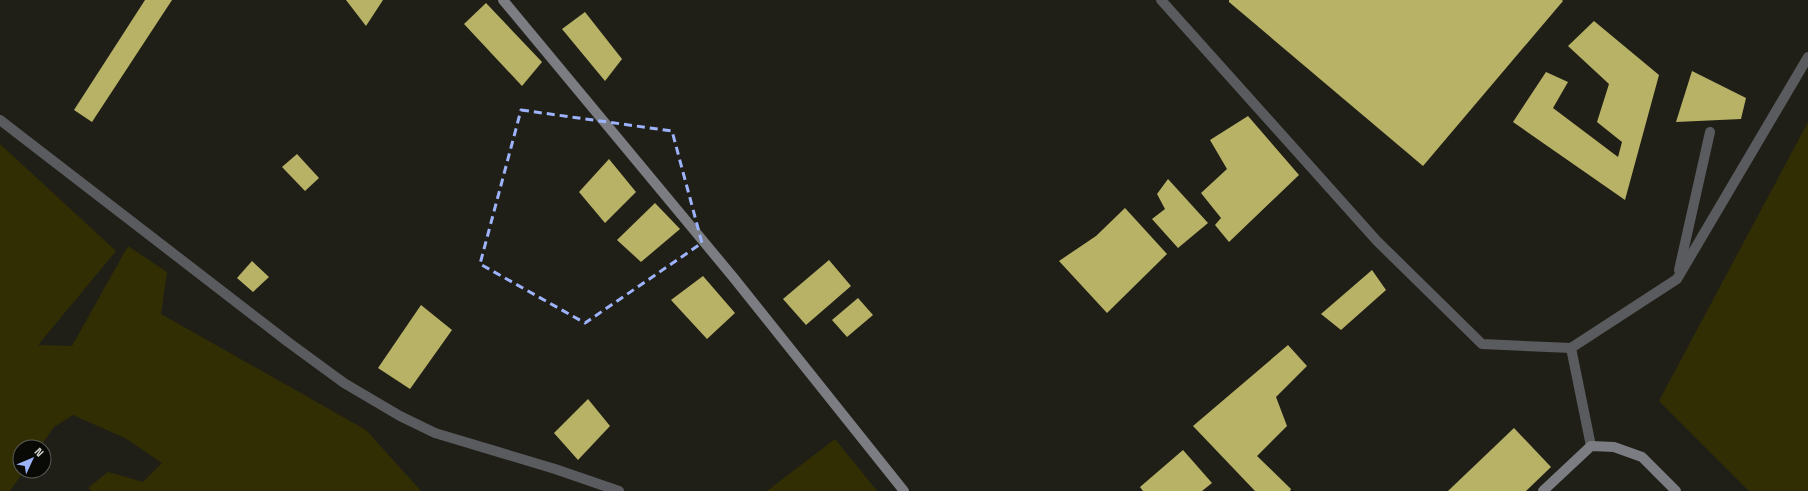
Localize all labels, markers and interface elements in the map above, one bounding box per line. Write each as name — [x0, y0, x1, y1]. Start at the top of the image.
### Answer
north arrow — [12, 439, 52, 479]
text: N — [32, 445, 47, 460]

